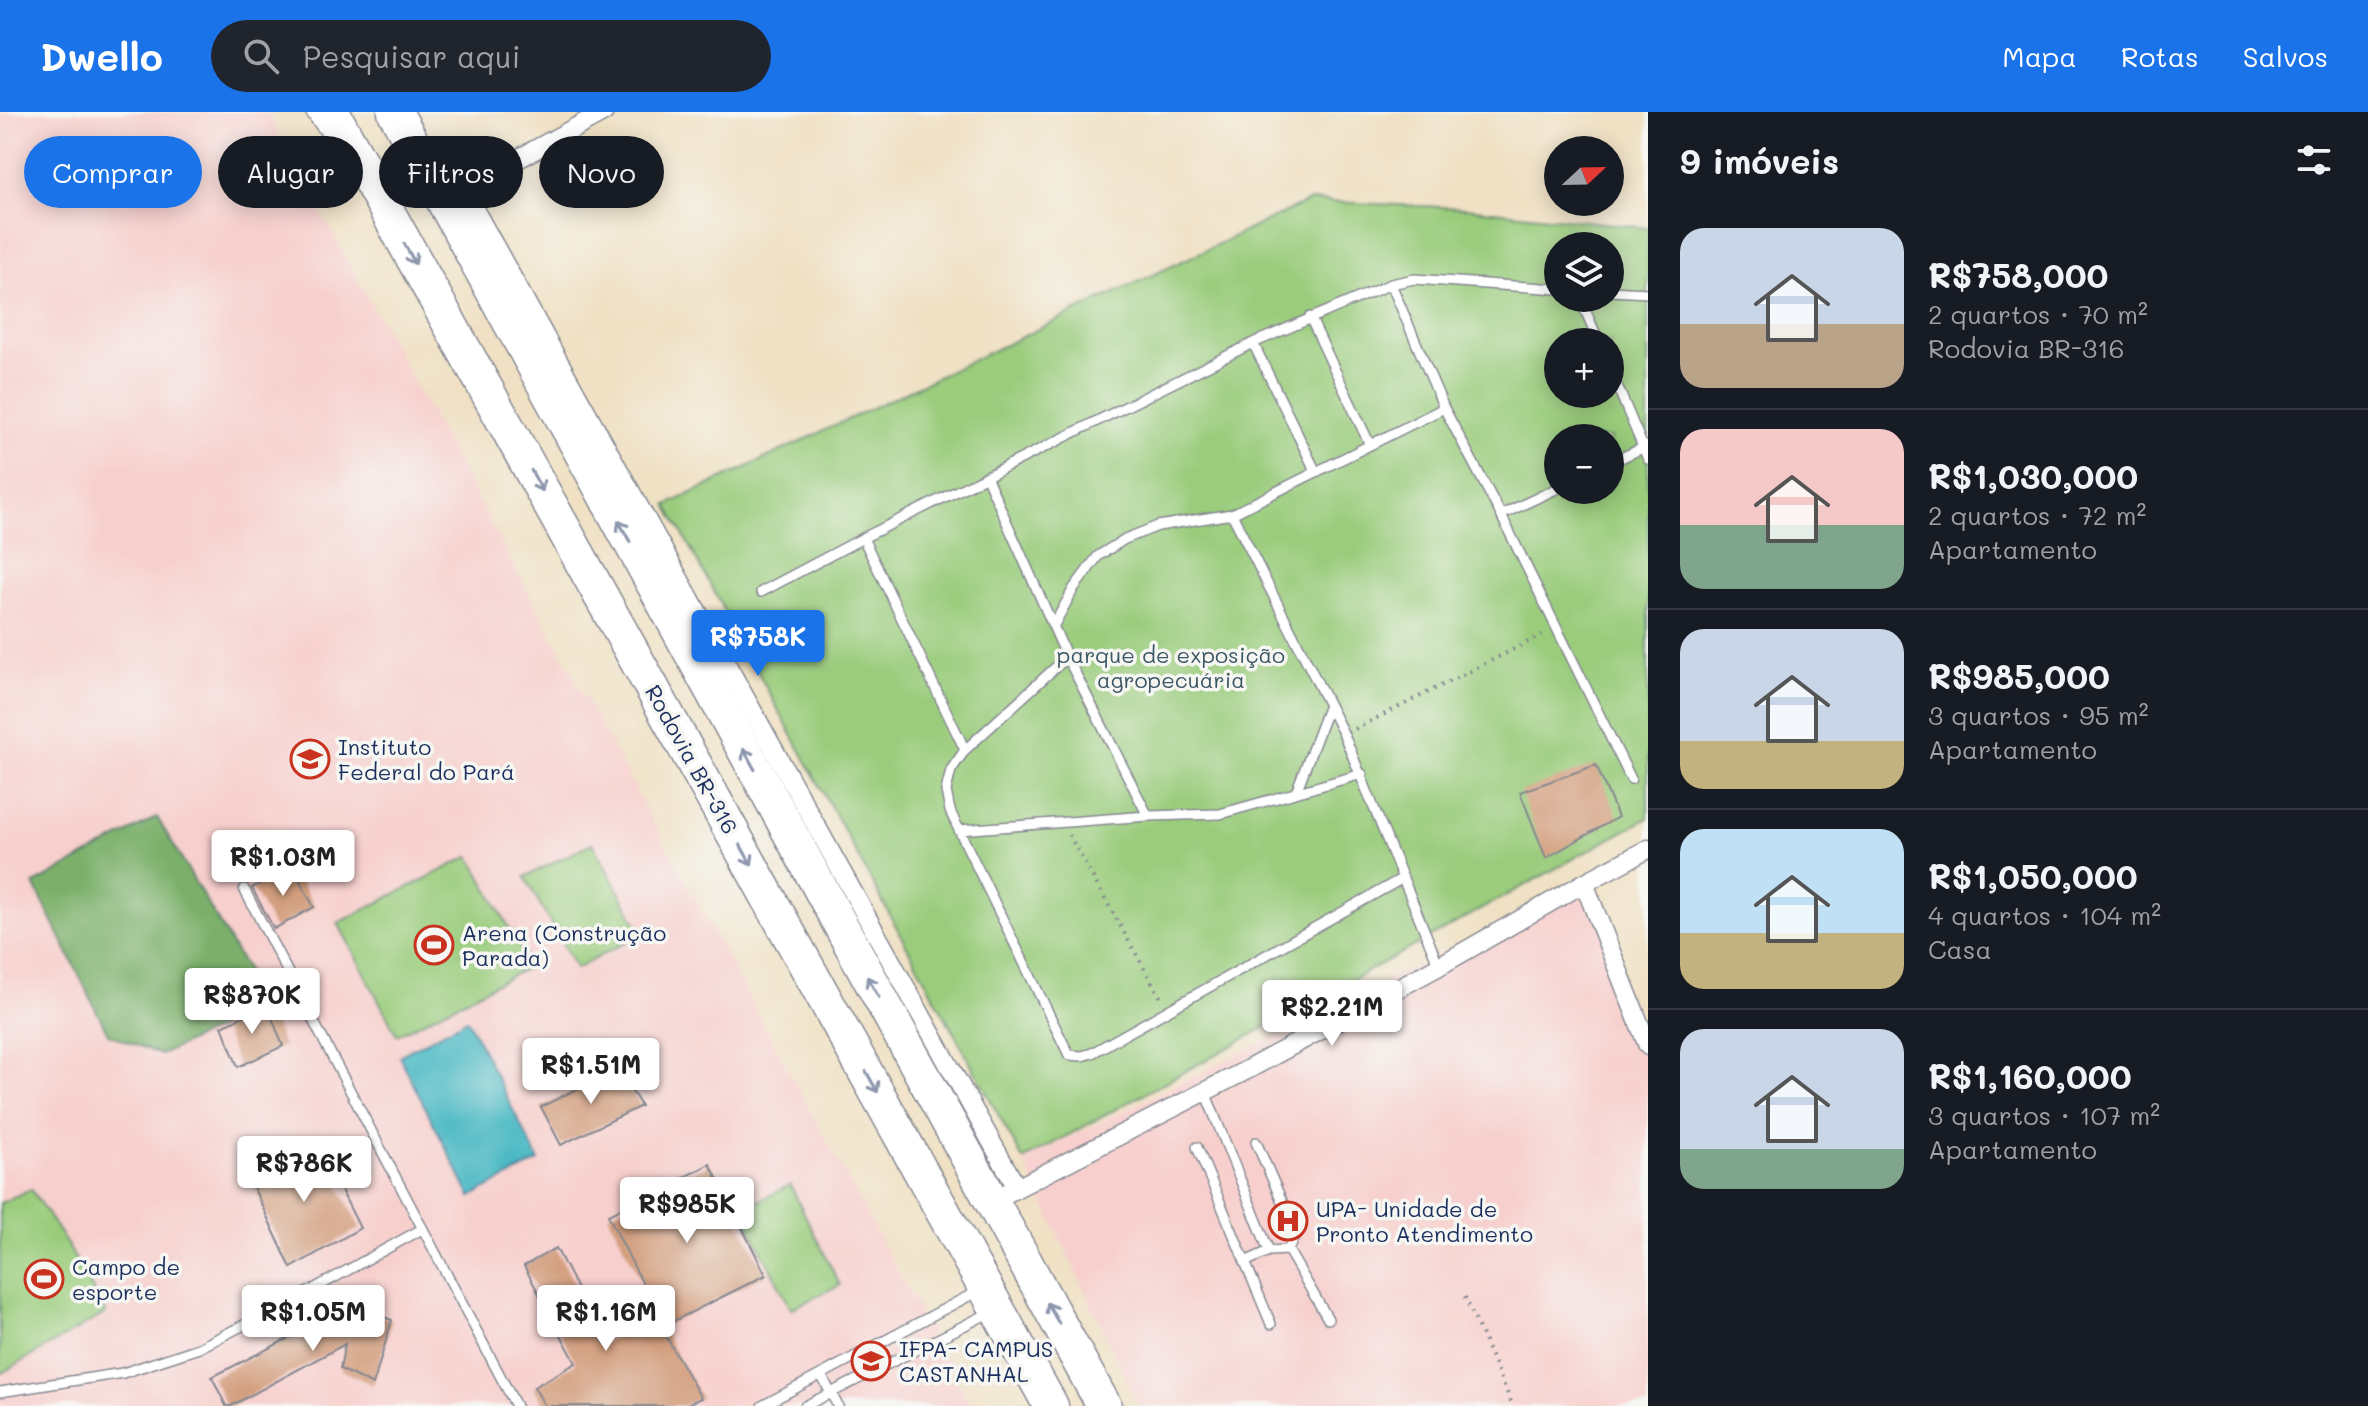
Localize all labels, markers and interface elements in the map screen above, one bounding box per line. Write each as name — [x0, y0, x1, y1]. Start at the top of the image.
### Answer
search box — [211, 20, 771, 92]
text: Dwello — [40, 31, 163, 81]
icon: search — [239, 34, 283, 78]
text: Pesquisar aqui — [303, 36, 521, 76]
text: Mapa — [2002, 38, 2077, 74]
text: Rotas — [2121, 38, 2199, 74]
text: Salvos — [2243, 38, 2328, 74]
chip: Comprar — [24, 136, 202, 208]
chip: Alugar — [218, 136, 363, 208]
chip: Filtros — [379, 136, 523, 208]
chip: Novo — [539, 136, 664, 208]
north arrow — [1544, 136, 1624, 216]
map controls — [1544, 136, 1624, 504]
text: 9 imóveis — [1680, 138, 1839, 183]
icon: filters — [2292, 138, 2336, 182]
button: layers — [1544, 232, 1624, 312]
one-way arrow — [403, 242, 419, 265]
text: R$758,000 — [1928, 252, 2108, 297]
icon: home — [1744, 260, 1840, 356]
text: 2 quartos · 70 m² — [1928, 297, 2148, 331]
button: + — [1544, 328, 1624, 408]
text: Rodovia BR-316 — [1928, 331, 2125, 365]
button: − — [1544, 424, 1624, 504]
text: R$1,030,000 — [1928, 453, 2138, 498]
icon: home — [1744, 461, 1840, 557]
one-way arrow — [529, 469, 545, 492]
text: 2 quartos · 72 m² — [1928, 498, 2146, 532]
one-way arrow — [616, 520, 632, 543]
text: Apartamento — [1928, 532, 2097, 566]
pin: R$758K — [693, 610, 823, 678]
text: R$758K — [710, 619, 806, 653]
park label: parque de exposição agropecuária — [1057, 640, 1285, 694]
text: R$985,000 — [1928, 653, 2110, 698]
icon: home — [1744, 661, 1840, 757]
street label: Rodovia BR-316 — [639, 679, 745, 839]
text: 3 quartos · 95 m² — [1928, 698, 2149, 732]
place label: Instituto Federal do Pará — [338, 732, 515, 786]
text: Apartamento — [1928, 732, 2097, 766]
school or university icon: Instituto Federal do Pará — [289, 738, 331, 780]
one-way arrow — [740, 748, 756, 771]
pin: R$1.03M — [209, 830, 357, 898]
text: R$1.03M — [230, 839, 336, 873]
one-way arrow — [738, 843, 754, 866]
text: R$1,050,000 — [1928, 853, 2138, 898]
icon: home — [1744, 861, 1840, 957]
text: 4 quartos · 104 m² — [1928, 898, 2161, 932]
place label: Arena (Construção Parada) — [462, 918, 666, 972]
sports icon: Arena (Construção Parada) — [413, 924, 455, 966]
text: Casa — [1928, 932, 1992, 966]
pin: R$870K — [187, 968, 317, 1036]
one-way arrow — [865, 976, 881, 1000]
text: R$870K — [203, 977, 301, 1011]
pin: R$2.21M — [1258, 980, 1406, 1048]
text: R$2.21M — [1280, 989, 1384, 1023]
pin: R$1.51M — [517, 1038, 665, 1106]
text: R$1.51M — [540, 1047, 642, 1081]
text: R$1,160,000 — [1928, 1053, 2132, 1098]
icon: home — [1744, 1061, 1840, 1157]
one-way arrow — [865, 1070, 881, 1093]
text: 3 quartos · 107 m² — [1928, 1098, 2160, 1132]
text: Apartamento — [1928, 1132, 2097, 1166]
pin: R$786K — [239, 1136, 369, 1204]
text: R$786K — [255, 1145, 353, 1179]
pin: R$985K — [622, 1177, 752, 1245]
text: R$985K — [638, 1186, 736, 1220]
place label: UPA- Unidade de Pronto Atendimento — [1316, 1194, 1533, 1248]
hospital icon: UPA- Unidade de Pronto Atendimento — [1267, 1200, 1309, 1242]
place label: Campo de esporte — [72, 1252, 180, 1306]
sports icon: Campo de esporte — [23, 1258, 65, 1300]
pin: R$1.05M — [239, 1285, 387, 1353]
pin: R$1.16M — [532, 1285, 680, 1353]
text: R$1.05M — [260, 1294, 366, 1328]
text: R$1.16M — [555, 1294, 657, 1328]
one-way arrow — [1045, 1302, 1061, 1325]
place label: IFPA- CAMPUS CASTANHAL — [899, 1334, 1053, 1388]
school or university icon: IFPA- CAMPUS CASTANHAL — [850, 1340, 892, 1382]

